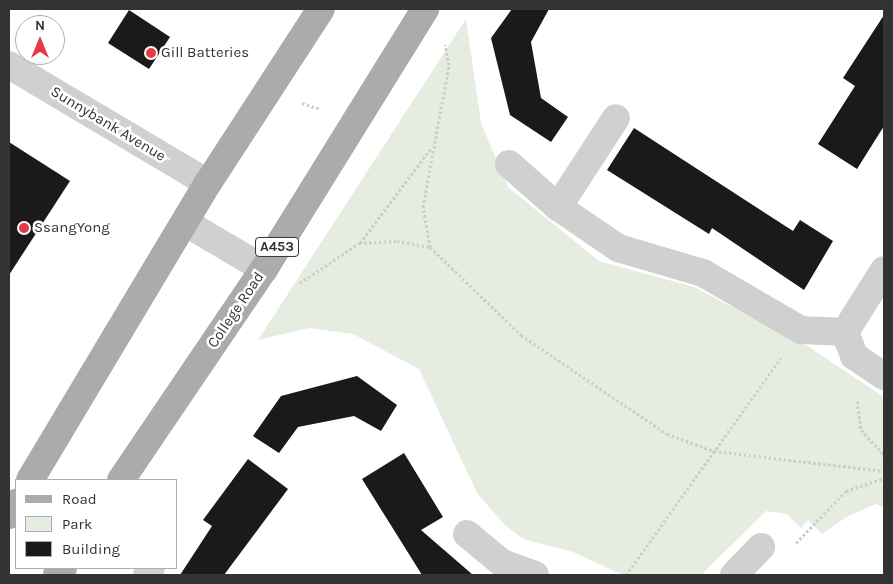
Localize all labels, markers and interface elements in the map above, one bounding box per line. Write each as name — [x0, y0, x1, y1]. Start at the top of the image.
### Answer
north arrow — [15, 15, 65, 65]
text: N — [35, 17, 45, 34]
place label: Gill Batteries — [161, 44, 249, 62]
marker: Gill Batteries — [145, 47, 157, 59]
street label: Sunnybank Avenue — [47, 83, 169, 165]
place label: SsangYong — [34, 219, 110, 237]
marker: SsangYong — [18, 222, 30, 234]
road number: A453 — [254, 236, 300, 258]
street label: College Road — [204, 269, 268, 351]
legend — [15, 479, 178, 569]
text: Road — [62, 490, 97, 508]
text: Park — [62, 515, 92, 533]
text: Building — [62, 540, 120, 558]

